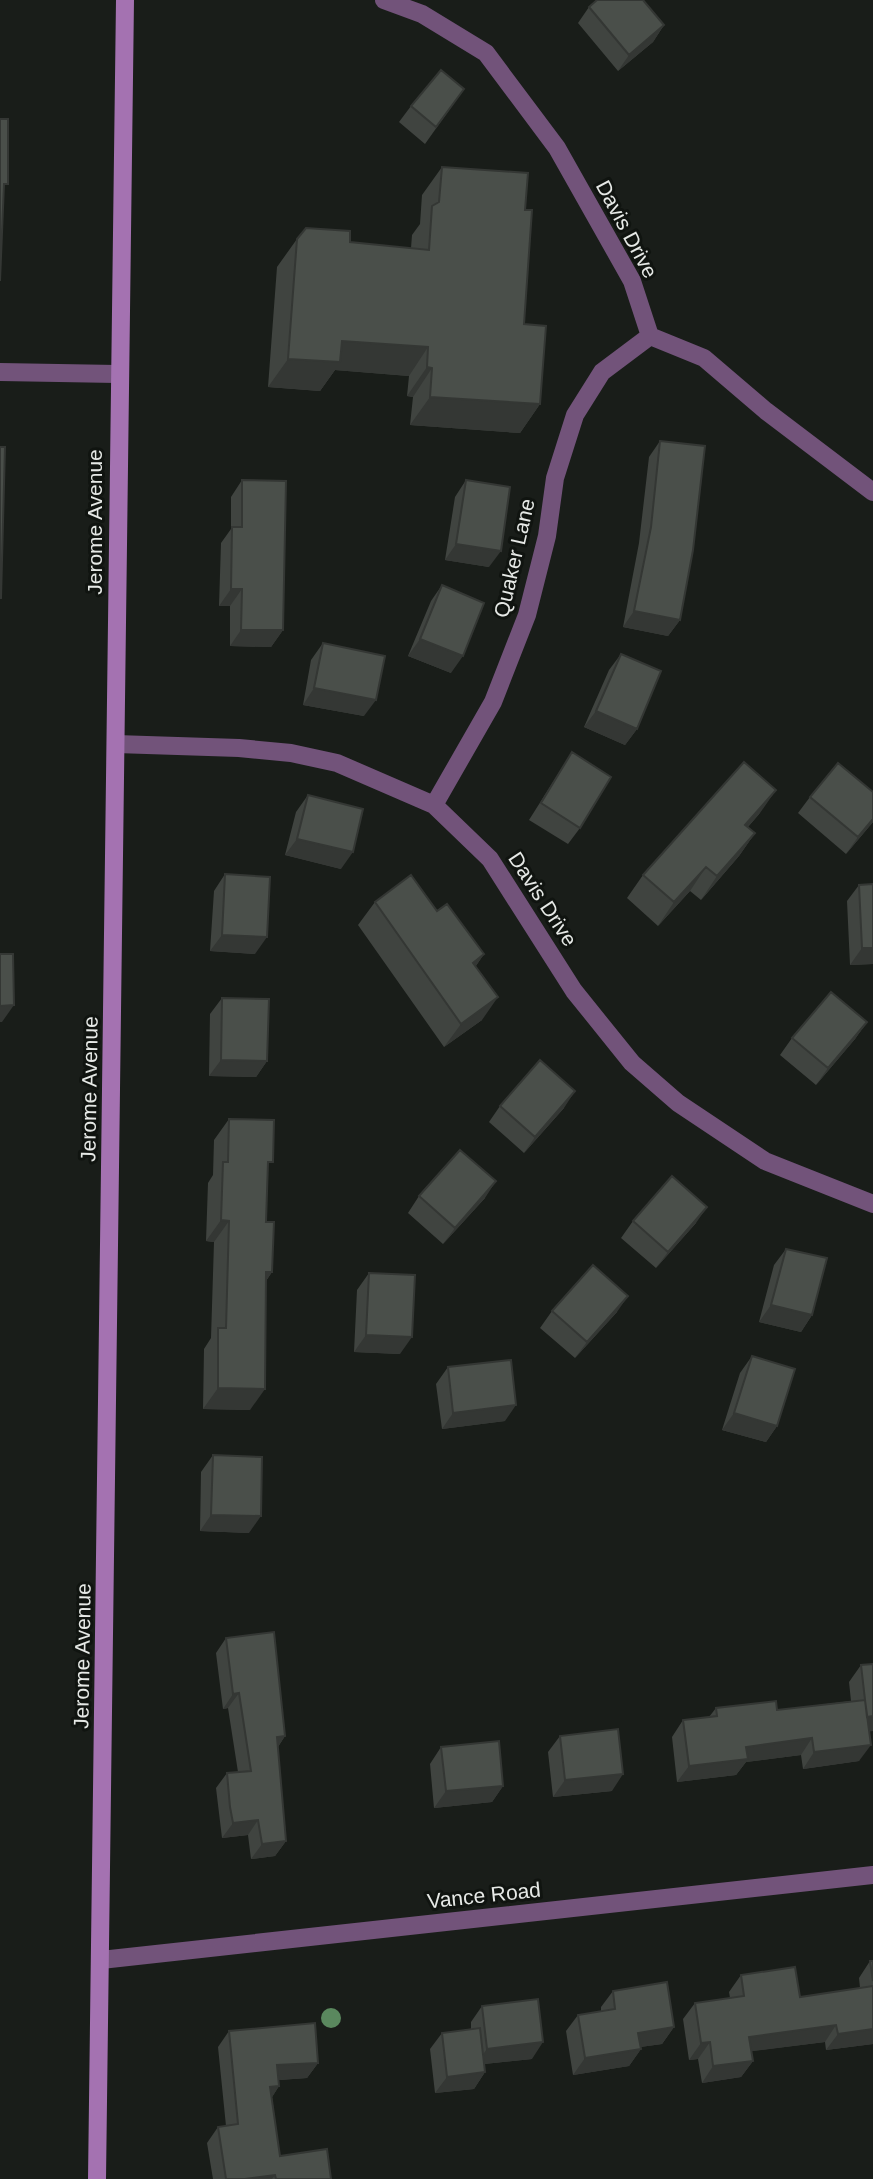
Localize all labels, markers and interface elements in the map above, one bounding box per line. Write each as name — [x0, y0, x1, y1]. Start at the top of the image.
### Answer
street label: Davis Drive — [592, 176, 662, 282]
street label: Jerome Avenue — [83, 449, 106, 595]
street label: Quaker Lane — [489, 496, 539, 620]
street label: Davis Drive — [504, 848, 582, 950]
street label: Jerome Avenue — [76, 1016, 102, 1162]
street label: Jerome Avenue — [69, 1583, 95, 1729]
street label: Vance Road — [426, 1878, 542, 1912]

